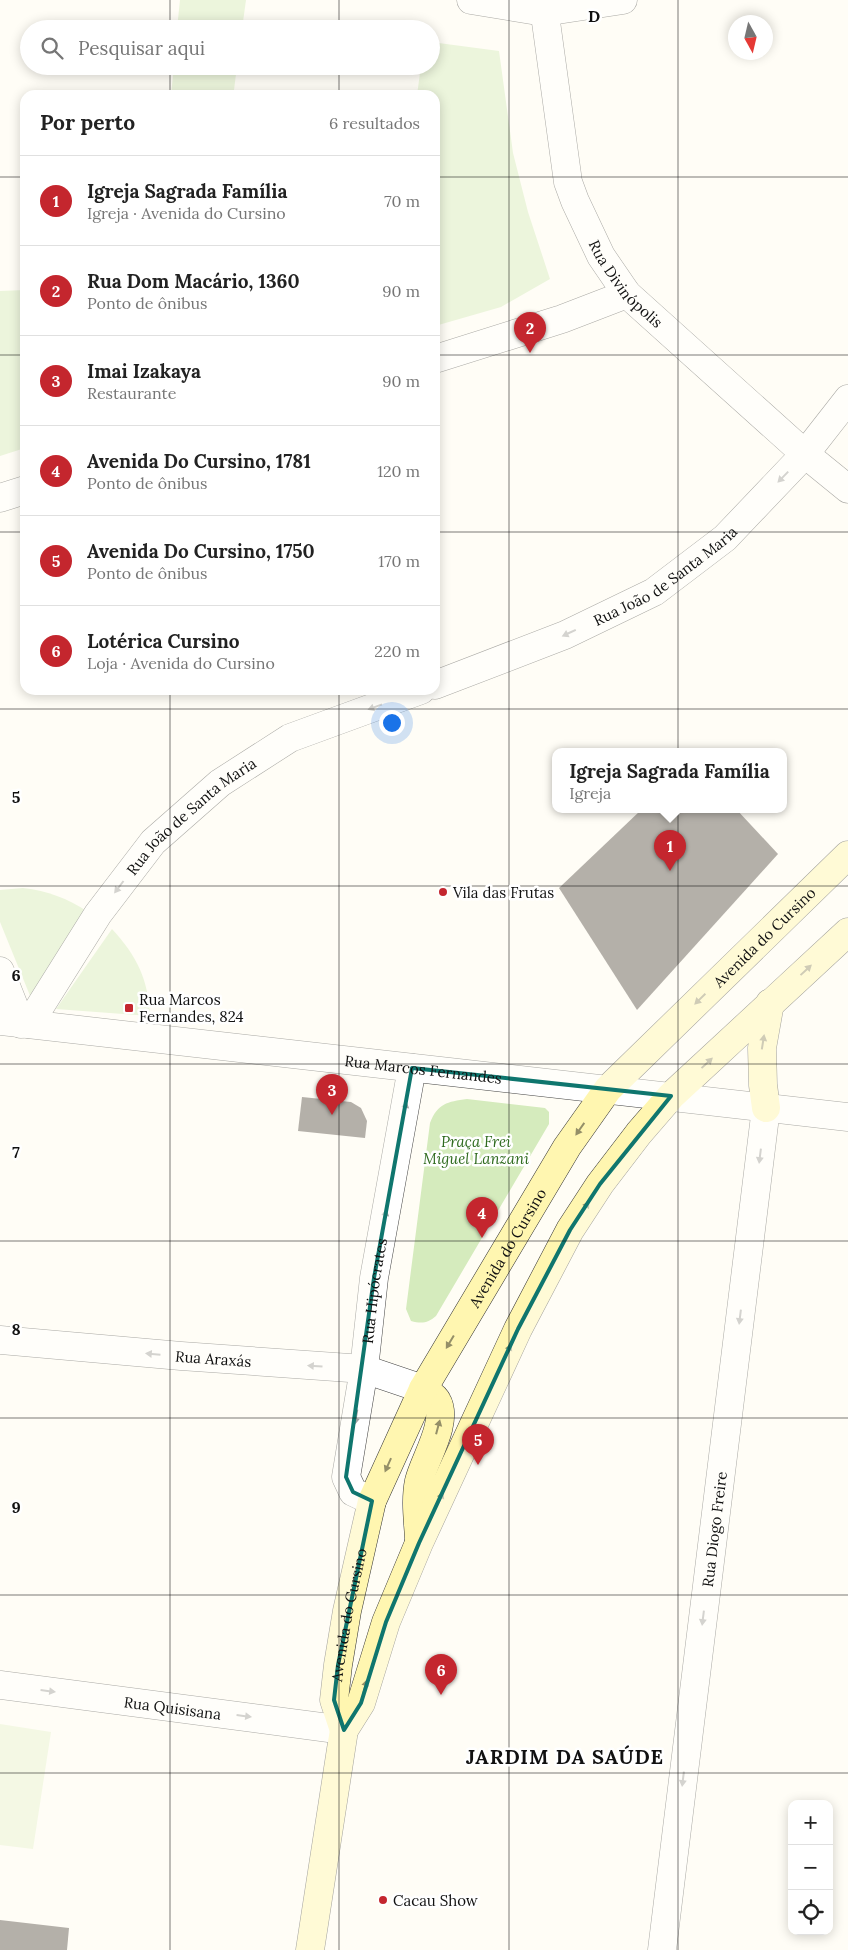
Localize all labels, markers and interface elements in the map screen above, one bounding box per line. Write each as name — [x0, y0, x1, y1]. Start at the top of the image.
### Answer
text: D — [588, 6, 600, 26]
north arrow — [728, 15, 773, 60]
search box — [20, 20, 440, 75]
icon: search — [38, 34, 66, 62]
text: Pesquisar aqui — [78, 36, 205, 60]
text: Por perto — [40, 109, 135, 136]
text: 6 resultados — [329, 113, 420, 133]
text: Igreja Sagrada Família — [87, 179, 287, 203]
text: 1 — [53, 191, 59, 211]
text: 70 m — [384, 191, 420, 211]
text: Igreja · Avenida do Cursino — [87, 203, 286, 223]
street label: Rua Divinópolis — [585, 237, 667, 331]
text: Rua Dom Macário, 1360 — [87, 269, 300, 293]
text: 2 — [52, 281, 60, 301]
text: 90 m — [382, 281, 420, 301]
text: Ponto de ônibus — [87, 293, 208, 313]
pin: 2 — [514, 312, 546, 353]
text: Imai Izakaya — [87, 359, 201, 383]
text: 3 — [52, 371, 60, 391]
text: 90 m — [382, 371, 420, 391]
text: Restaurante — [87, 383, 176, 403]
text: Avenida Do Cursino, 1781 — [87, 449, 311, 473]
text: 4 — [52, 461, 60, 481]
text: 120 m — [377, 461, 420, 481]
one-way arrow — [777, 471, 789, 483]
text: Ponto de ônibus — [87, 473, 208, 493]
street label: Rua João de Santa Maria — [590, 522, 741, 629]
text: Avenida Do Cursino, 1750 — [87, 539, 315, 563]
text: 5 — [52, 551, 60, 571]
text: 170 m — [378, 551, 420, 571]
text: Ponto de ônibus — [87, 563, 208, 583]
text: Lotérica Cursino — [87, 629, 240, 653]
one-way arrow — [562, 629, 576, 637]
text: 6 — [51, 641, 61, 661]
text: 220 m — [374, 641, 420, 661]
text: Loja · Avenida do Cursino — [87, 653, 275, 673]
one-way arrow — [368, 704, 383, 711]
your location — [379, 710, 405, 736]
popup — [552, 748, 787, 813]
street label: Rua João de Santa Maria — [122, 753, 260, 879]
text: Igreja Sagrada Família — [569, 759, 770, 783]
text: Igreja — [569, 783, 611, 803]
text: 5 — [12, 787, 21, 807]
pin: 1 — [654, 830, 686, 871]
one-way arrow — [113, 880, 124, 893]
place label: Vila das Frutas — [452, 883, 554, 902]
street label: Avenida do Cursino — [708, 883, 819, 992]
marker: Vila das Frutas — [437, 886, 449, 898]
one-way arrow — [800, 964, 812, 976]
text: 6 — [11, 965, 21, 985]
place label: Rua Marcos Fernandes, 824 — [139, 990, 244, 1026]
one-way arrow — [694, 993, 706, 1005]
marker: Rua Marcos Fernandes, 824 — [123, 1002, 135, 1014]
one-way arrow — [760, 1034, 768, 1050]
street label: Rua Marcos Fernandes — [344, 1051, 503, 1087]
one-way arrow — [701, 1057, 713, 1069]
pin: 3 — [316, 1074, 348, 1115]
one-way arrow — [401, 1101, 409, 1116]
one-way arrow — [575, 1122, 585, 1136]
park label: Praça Frei Miguel Lanzani — [423, 1132, 529, 1168]
text: 7 — [12, 1142, 20, 1162]
one-way arrow — [756, 1148, 764, 1164]
street label: Avenida do Cursino — [464, 1184, 550, 1312]
pin: 4 — [466, 1197, 498, 1238]
one-way arrow — [580, 1201, 589, 1215]
one-way arrow — [382, 1208, 390, 1224]
street label: Rua Hipócrates — [357, 1236, 391, 1345]
one-way arrow — [736, 1310, 744, 1326]
text: 8 — [11, 1319, 21, 1339]
one-way arrow — [446, 1336, 455, 1349]
one-way arrow — [504, 1344, 512, 1358]
street label: Rua Araxás — [174, 1346, 252, 1370]
one-way arrow — [145, 1349, 161, 1357]
one-way arrow — [307, 1361, 323, 1369]
one-way arrow — [351, 1410, 359, 1426]
one-way arrow — [434, 1420, 442, 1435]
pin: 5 — [462, 1424, 494, 1465]
one-way arrow — [384, 1458, 392, 1472]
street label: Rua Diogo Freire — [697, 1470, 731, 1588]
one-way arrow — [435, 1491, 444, 1506]
text: 9 — [11, 1497, 21, 1517]
street label: Avenida do Cursino — [327, 1546, 371, 1684]
one-way arrow — [699, 1610, 707, 1626]
pin: 6 — [425, 1654, 457, 1695]
one-way arrow — [362, 1680, 370, 1695]
one-way arrow — [41, 1687, 57, 1695]
street label: Rua Quisisana — [123, 1692, 223, 1723]
one-way arrow — [237, 1713, 253, 1721]
district label: JARDIM DA SAÚDE — [466, 1744, 664, 1769]
one-way arrow — [679, 1771, 687, 1787]
map controls — [788, 1800, 833, 1935]
button: + — [788, 1800, 833, 1845]
button: − — [788, 1845, 833, 1890]
button: locate — [788, 1890, 833, 1935]
place label: Cacau Show — [393, 1891, 478, 1910]
marker: Cacau Show — [377, 1894, 389, 1906]

